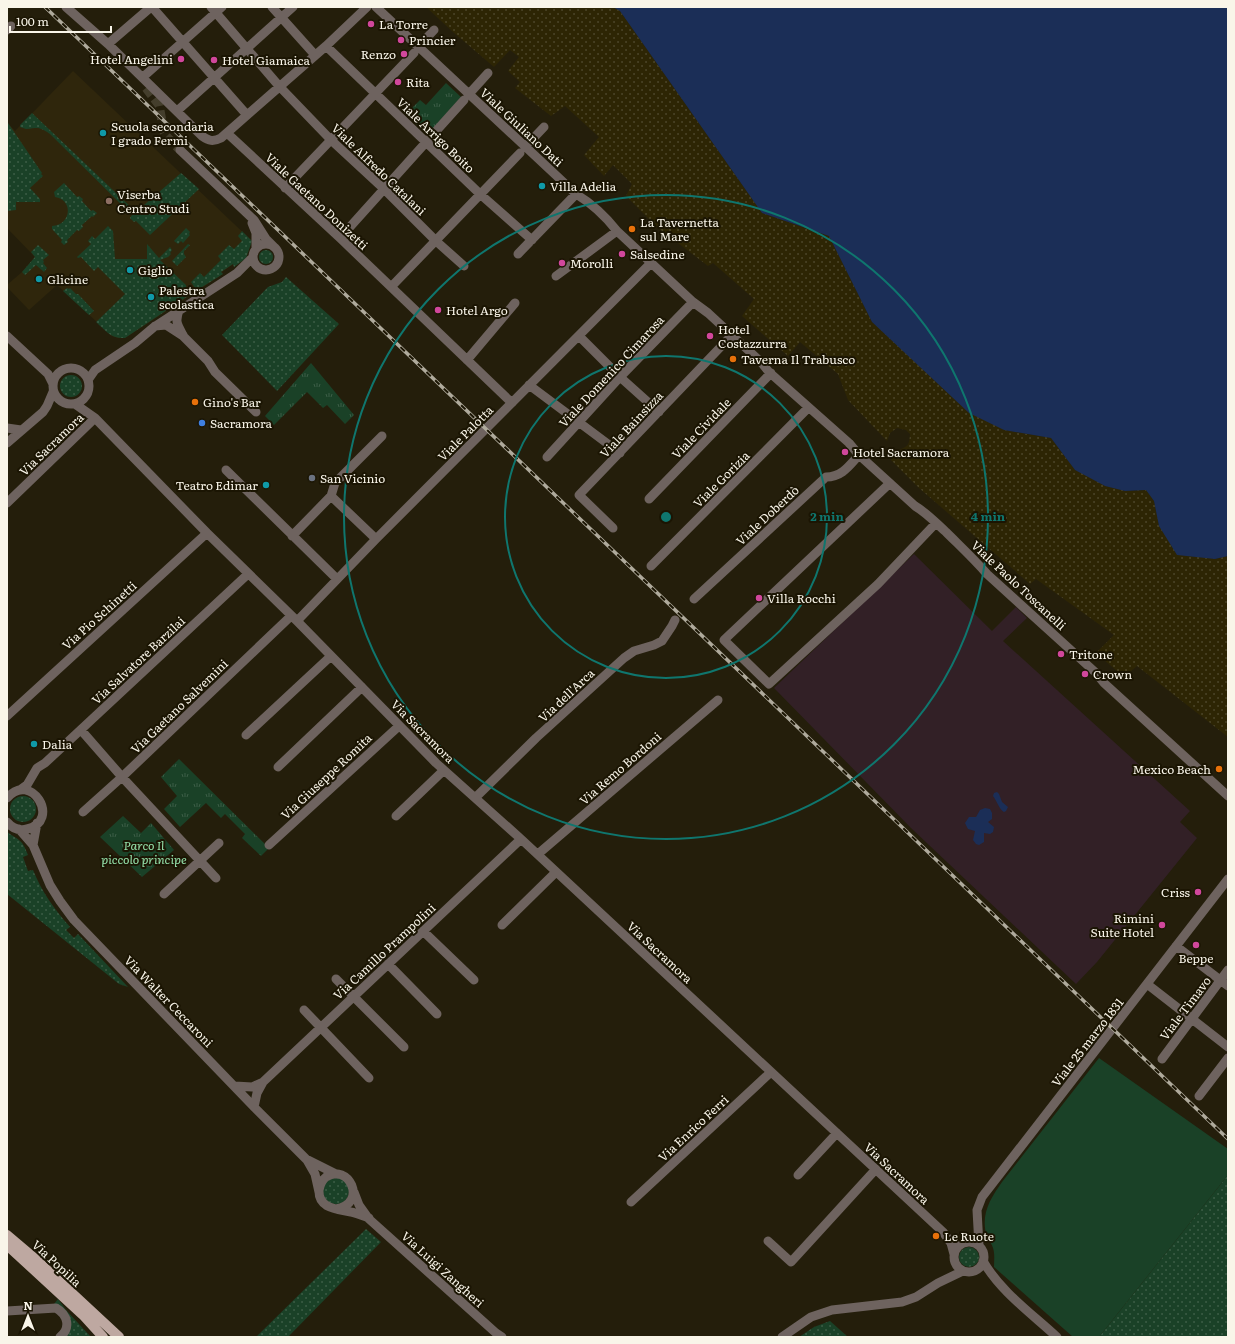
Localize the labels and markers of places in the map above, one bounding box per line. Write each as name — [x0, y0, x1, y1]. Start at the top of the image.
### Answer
place label: La Torre — [379, 15, 428, 33]
marker: La Torre — [366, 19, 376, 29]
place label: Princier — [409, 31, 456, 49]
marker: Princier — [396, 35, 406, 45]
place label: Renzo — [361, 45, 396, 63]
marker: Renzo — [399, 49, 409, 59]
place label: Hotel Angelini — [90, 50, 173, 68]
place label: Hotel Giamaica — [222, 51, 311, 69]
marker: Hotel Angelini — [176, 54, 186, 64]
marker: Hotel Giamaica — [209, 55, 219, 65]
place label: Rita — [406, 73, 430, 91]
marker: Rita — [393, 77, 403, 87]
place label: Scuola secondaria I grado Fermi — [111, 117, 214, 149]
marker: Scuola secondaria I grado Fermi — [98, 128, 108, 138]
place label: Villa Adelia — [550, 177, 617, 195]
marker: Villa Adelia — [537, 181, 547, 191]
place label: Viserba Centro Studi — [117, 185, 189, 217]
marker: Viserba Centro Studi — [104, 196, 114, 206]
place label: La Tavernetta sul Mare — [640, 213, 720, 245]
marker: La Tavernetta sul Mare — [627, 224, 637, 234]
place label: Salsedine — [630, 245, 685, 263]
marker: Salsedine — [617, 249, 627, 259]
place label: Morolli — [570, 254, 613, 272]
marker: Morolli — [557, 258, 567, 268]
place label: Giglio — [138, 261, 173, 279]
marker: Giglio — [125, 265, 135, 275]
place label: Glicine — [47, 270, 88, 288]
marker: Glicine — [34, 274, 44, 284]
place label: Palestra scolastica — [159, 281, 215, 313]
marker: Palestra scolastica — [146, 292, 156, 302]
place label: Hotel Argo — [446, 301, 508, 319]
marker: Hotel Argo — [433, 305, 443, 315]
place label: Hotel Costazzurra — [718, 320, 787, 352]
marker: Hotel Costazzurra — [705, 331, 715, 341]
place label: Taverna Il Trabusco — [741, 350, 855, 368]
marker: Taverna Il Trabusco — [728, 354, 738, 364]
place label: Gino's Bar — [203, 393, 261, 411]
marker: Gino's Bar — [190, 397, 200, 407]
place label: Sacramora — [210, 414, 273, 432]
marker: Sacramora — [197, 418, 207, 428]
place label: Hotel Sacramora — [853, 443, 950, 461]
marker: Hotel Sacramora — [840, 447, 850, 457]
place label: San Vicinio — [320, 469, 385, 487]
marker: San Vicinio — [307, 473, 317, 483]
place label: Teatro Edimar — [175, 476, 258, 494]
marker: Teatro Edimar — [261, 480, 271, 490]
centre of rings — [659, 510, 673, 524]
place label: Villa Rocchi — [767, 589, 836, 607]
marker: Villa Rocchi — [754, 593, 764, 603]
place label: Tritone — [1069, 645, 1113, 663]
marker: Tritone — [1056, 649, 1066, 659]
place label: Crown — [1093, 665, 1132, 683]
marker: Crown — [1080, 669, 1090, 679]
place label: Dalia — [42, 735, 73, 753]
marker: Dalia — [29, 739, 39, 749]
place label: Mexico Beach — [1132, 760, 1211, 778]
marker: Mexico Beach — [1214, 764, 1224, 774]
place label: Criss — [1161, 883, 1191, 901]
marker: Criss — [1193, 887, 1203, 897]
place label: Rimini Suite Hotel — [1091, 909, 1154, 941]
marker: Rimini Suite Hotel — [1157, 920, 1167, 930]
marker: Beppe — [1191, 940, 1201, 950]
place label: Beppe — [1179, 949, 1213, 967]
place label: Le Ruote — [944, 1227, 994, 1245]
marker: Le Ruote — [931, 1231, 941, 1241]

